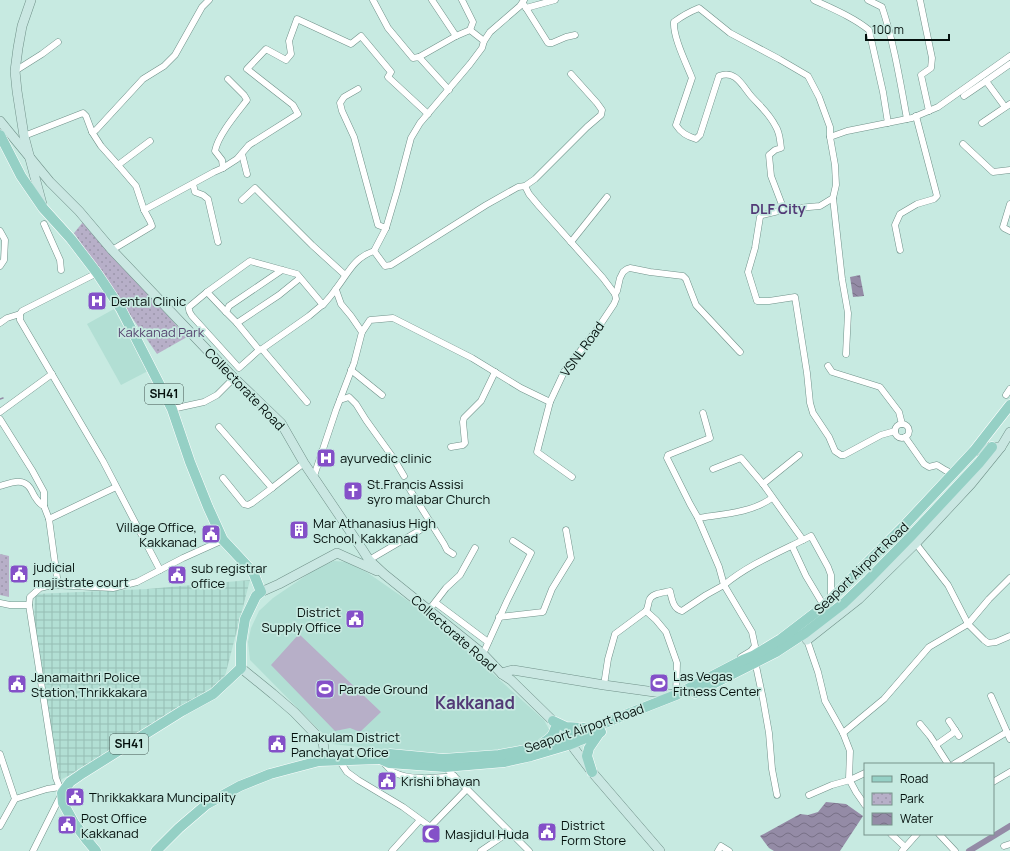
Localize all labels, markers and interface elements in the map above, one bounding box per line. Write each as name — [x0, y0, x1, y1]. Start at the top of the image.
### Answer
scale bar — [866, 16, 949, 42]
text: 100 m — [872, 21, 904, 38]
district label: DLF City — [750, 199, 806, 218]
hospital icon: Dental Clinic — [86, 290, 108, 312]
place label: Dental Clinic — [111, 292, 186, 310]
street label: VSNL Road — [556, 318, 608, 380]
park label: Kakkanad Park — [118, 323, 205, 341]
street label: Collectorate Road — [201, 344, 289, 434]
road number: SH41 — [145, 384, 183, 404]
hospital icon: ayurvedic clinic — [315, 447, 337, 469]
place label: ayurvedic clinic — [340, 449, 432, 467]
place label: St.Francis Assisi syro malabar Church — [367, 475, 490, 508]
church icon: St.Francis Assisi syro malabar Church — [342, 480, 364, 502]
place label: Mar Athanasius High School, Kakkanad — [313, 514, 436, 547]
place label: Village Office, Kakkanad — [116, 518, 197, 551]
street label: Seaport Airport Road — [810, 518, 912, 618]
building icon: Mar Athanasius High School, Kakkanad — [288, 519, 310, 541]
public building icon: Village Office, Kakkanad — [200, 523, 222, 545]
place label: judicial majistrate court — [32, 558, 129, 591]
place label: sub registrar office — [191, 559, 267, 592]
public building icon: judicial majistrate court — [8, 563, 30, 585]
public building icon: sub registrar office — [166, 564, 188, 586]
street label: Collectorate Road — [407, 591, 501, 675]
place label: District Supply Office — [262, 603, 341, 636]
public building icon: District Supply Office — [344, 608, 366, 630]
place label: Las Vegas Fitness Center — [673, 667, 761, 700]
place label: Janamaithri Police Station,Thrikkakara — [31, 668, 147, 701]
sports icon: Las Vegas Fitness Center — [648, 672, 670, 694]
public building icon: Janamaithri Police Station,Thrikkakara — [6, 673, 28, 695]
sports icon: Parade Ground — [314, 678, 336, 700]
place label: Parade Ground — [339, 680, 428, 698]
district label: Kakkanad — [435, 691, 515, 714]
street label: Seaport Airport Road — [522, 699, 646, 757]
place label: Ernakulam District Panchayat Ofice — [291, 728, 400, 761]
public building icon: Ernakulam District Panchayat Ofice — [266, 733, 288, 755]
road number: SH41 — [110, 734, 148, 754]
legend — [864, 763, 994, 835]
public building icon: Krishi bhavan — [376, 770, 398, 792]
text: Road — [900, 770, 928, 787]
place label: Krishi bhavan — [401, 772, 480, 790]
public building icon: Thrikkakkara Muncipality — [64, 786, 86, 808]
place label: Thrikkakkara Muncipality — [89, 788, 236, 806]
text: Park — [900, 790, 925, 807]
place label: Post Office Kakkanad — [81, 809, 147, 842]
text: Water — [900, 810, 934, 827]
public building icon: Post Office Kakkanad — [56, 814, 78, 836]
place label: District Form Store — [561, 816, 627, 849]
public building icon: District Form Store — [536, 821, 558, 843]
mosque icon: Masjidul Huda — [420, 823, 442, 845]
place label: Masjidul Huda — [445, 825, 529, 843]

